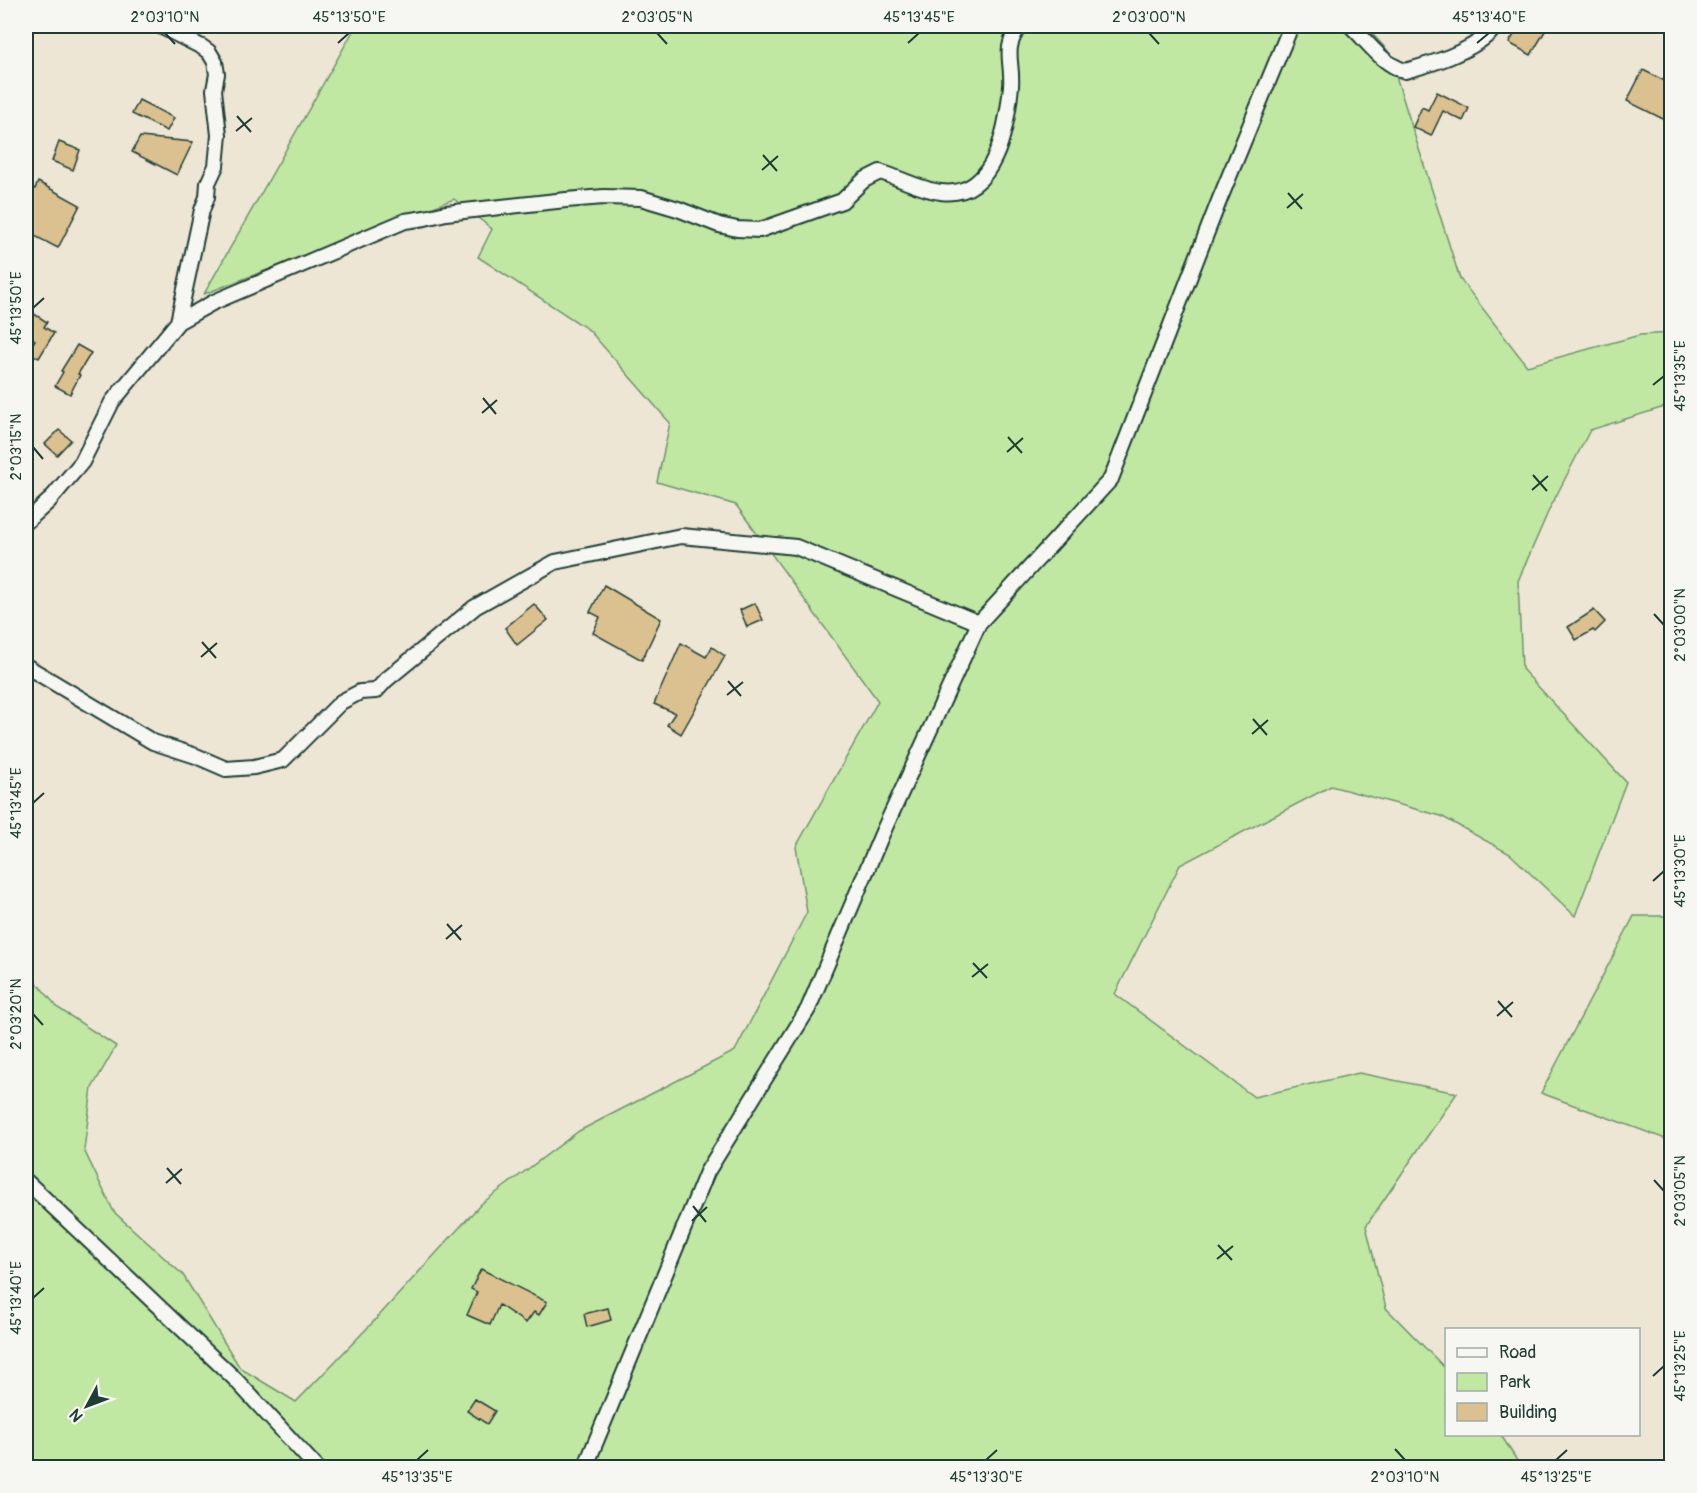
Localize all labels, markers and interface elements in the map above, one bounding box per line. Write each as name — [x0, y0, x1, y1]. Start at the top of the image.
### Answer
text: 2°03'10"N — [131, 8, 199, 27]
text: 45°13'50"E — [313, 8, 386, 27]
text: 2°03'05"N — [621, 8, 693, 27]
text: 45°13'45"E — [883, 8, 955, 27]
text: 2°03'00"N — [1112, 8, 1186, 27]
text: 45°13'40"E — [1452, 8, 1526, 27]
text: 45°13'50"E — [7, 271, 26, 344]
text: 45°13'35"E — [1671, 340, 1690, 412]
text: 2°03'15"N — [7, 414, 26, 480]
text: 2°03'00"N — [1671, 588, 1690, 662]
text: 45°13'45"E — [7, 767, 26, 839]
text: 45°13'30"E — [1671, 834, 1690, 908]
text: 2°03'20"N — [7, 978, 26, 1050]
text: 2°03'05"N — [1671, 1155, 1690, 1227]
text: 45°13'40"E — [7, 1261, 26, 1335]
legend — [1445, 1328, 1640, 1436]
text: 45°13'25"E — [1671, 1330, 1690, 1402]
text: Road — [1499, 1341, 1536, 1364]
text: Park — [1499, 1371, 1531, 1394]
north arrow — [57, 1376, 117, 1436]
text: Building — [1499, 1401, 1557, 1424]
text: N — [65, 1404, 88, 1426]
text: 45°13'35"E — [382, 1468, 453, 1487]
text: 45°13'30"E — [949, 1468, 1023, 1487]
text: 2°03'10"N — [1371, 1468, 1439, 1487]
text: 45°13'25"E — [1520, 1468, 1592, 1487]

